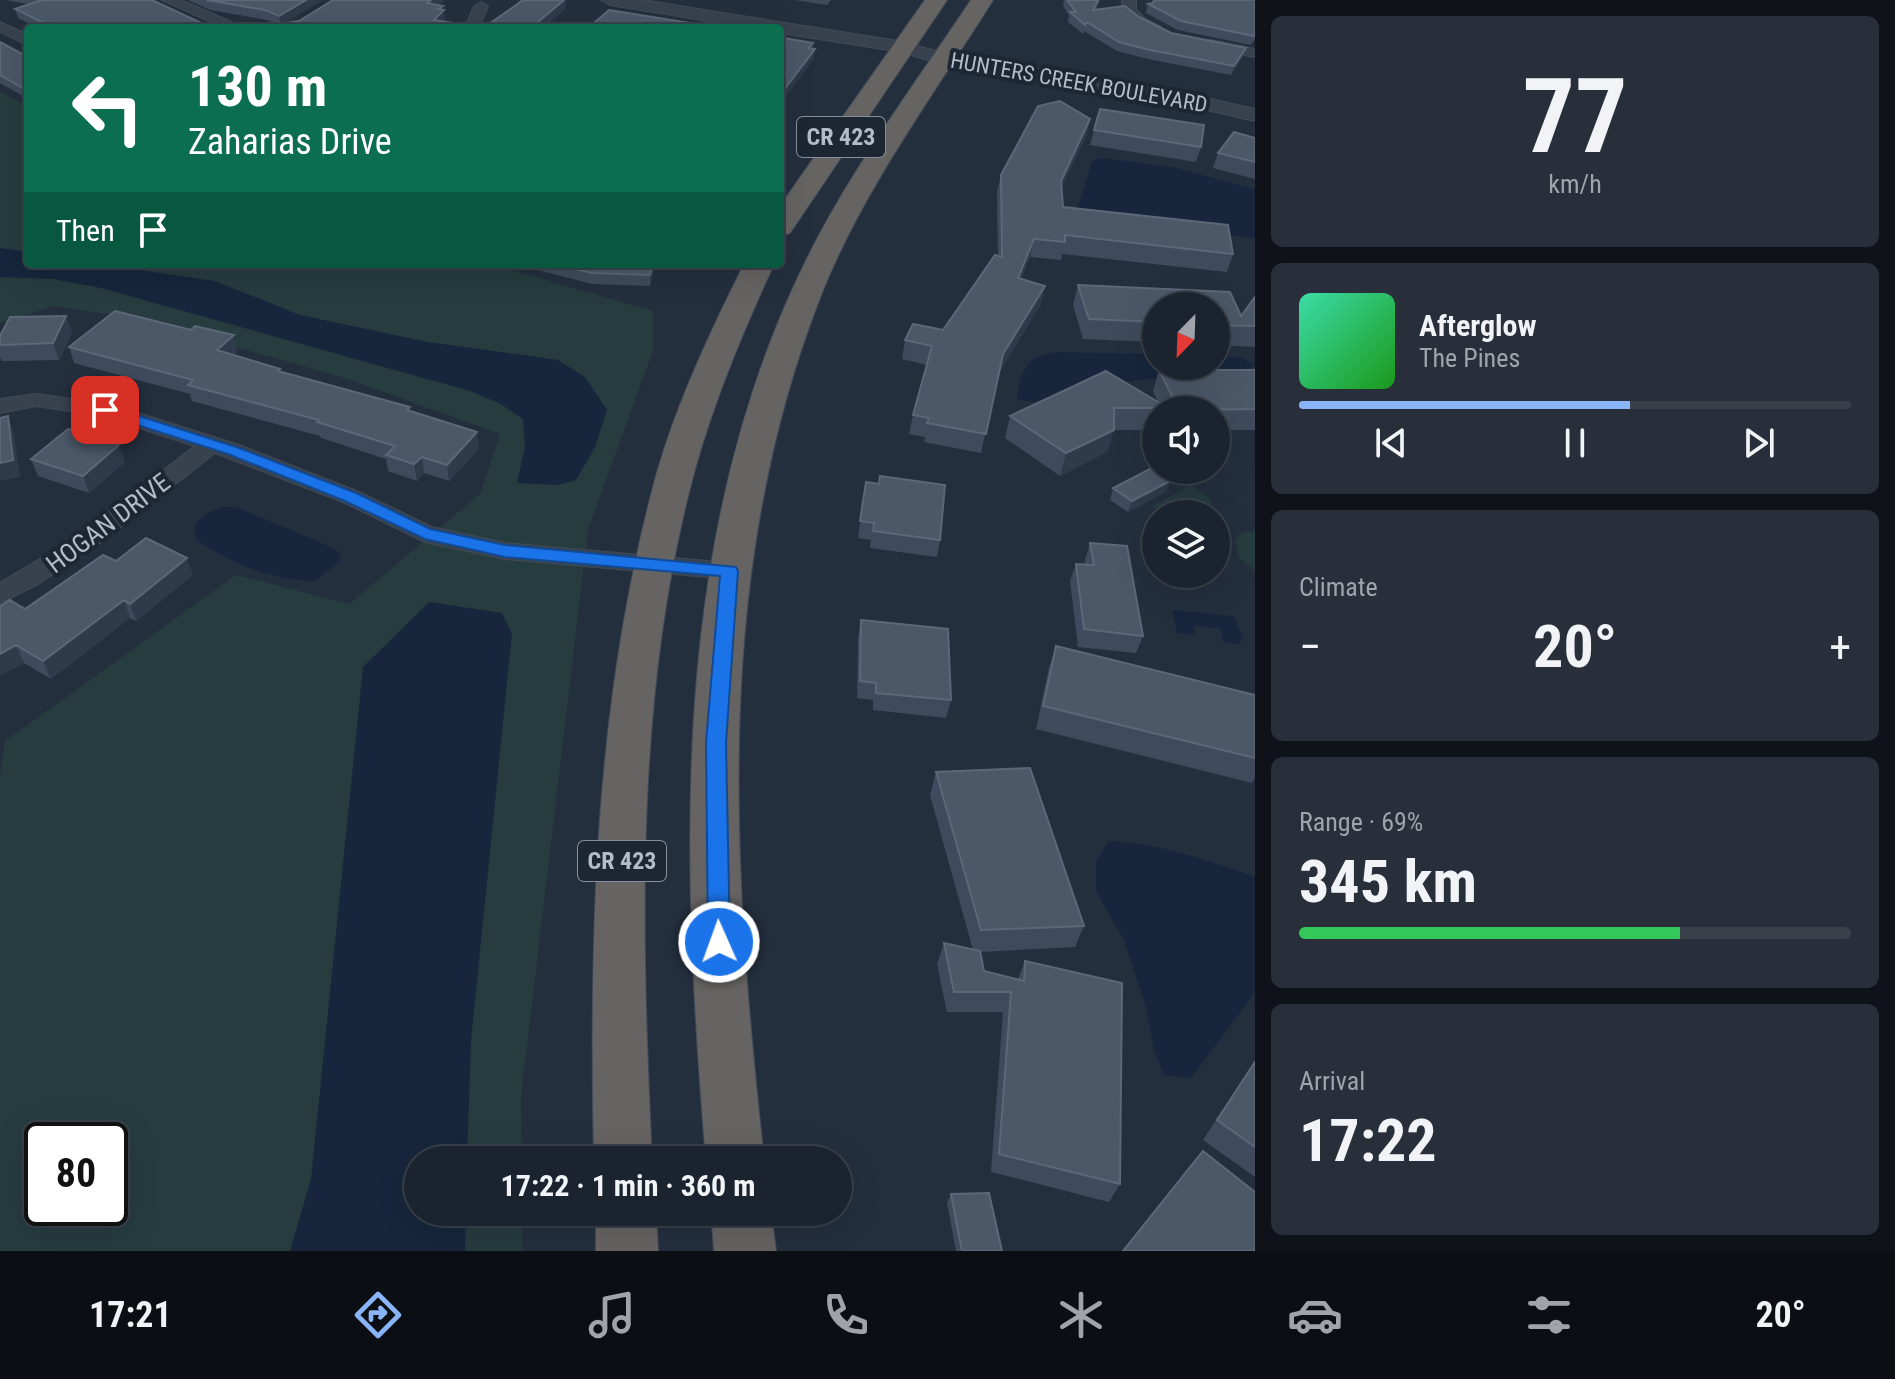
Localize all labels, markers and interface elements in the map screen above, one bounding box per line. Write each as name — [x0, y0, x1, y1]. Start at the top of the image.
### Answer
street label: HUNTERS CREEK BOULEVARD — [949, 48, 1209, 117]
text: 130 m — [188, 54, 327, 120]
icon: left — [56, 56, 160, 160]
text: 77 — [1522, 56, 1628, 177]
road number: CR 423 — [797, 117, 885, 157]
text: Zaharias Drive — [188, 121, 392, 163]
text: km/h — [1548, 169, 1602, 199]
icon: arrive — [131, 208, 175, 252]
text: Then — [56, 213, 115, 248]
north arrow — [1142, 292, 1230, 380]
map controls — [1142, 292, 1230, 588]
text: Afterglow — [1419, 308, 1537, 343]
text: The Pines — [1419, 343, 1520, 373]
pin — [71, 376, 139, 444]
icon: arrive — [83, 388, 127, 432]
button: sound — [1142, 396, 1230, 484]
icon: previous — [1369, 421, 1413, 465]
icon: pause — [1553, 421, 1597, 465]
icon: next — [1737, 421, 1781, 465]
street label: HOGAN DRIVE — [40, 467, 176, 579]
button: layers — [1142, 500, 1230, 588]
text: Climate — [1299, 572, 1378, 602]
text: 20° — [1533, 611, 1617, 682]
text: − — [1299, 621, 1321, 673]
text: + — [1829, 621, 1851, 673]
text: Range · 69% — [1299, 807, 1423, 837]
road number: CR 423 — [578, 841, 666, 881]
text: 345 km — [1299, 846, 1477, 917]
position arrow — [677, 900, 761, 984]
text: Arrival — [1299, 1066, 1365, 1096]
text: 17:22 — [1299, 1105, 1437, 1176]
speed limit sign: 80 — [24, 1122, 128, 1226]
text: 17:22 · 1 min · 360 m — [501, 1168, 755, 1203]
icon: directions — [350, 1287, 406, 1343]
icon: music — [584, 1287, 640, 1343]
icon: phone — [818, 1287, 874, 1343]
icon: climate — [1053, 1287, 1109, 1343]
icon: car — [1287, 1287, 1343, 1343]
icon: filters — [1521, 1287, 1577, 1343]
text: 17:21 — [89, 1294, 172, 1336]
text: 20° — [1755, 1294, 1806, 1336]

